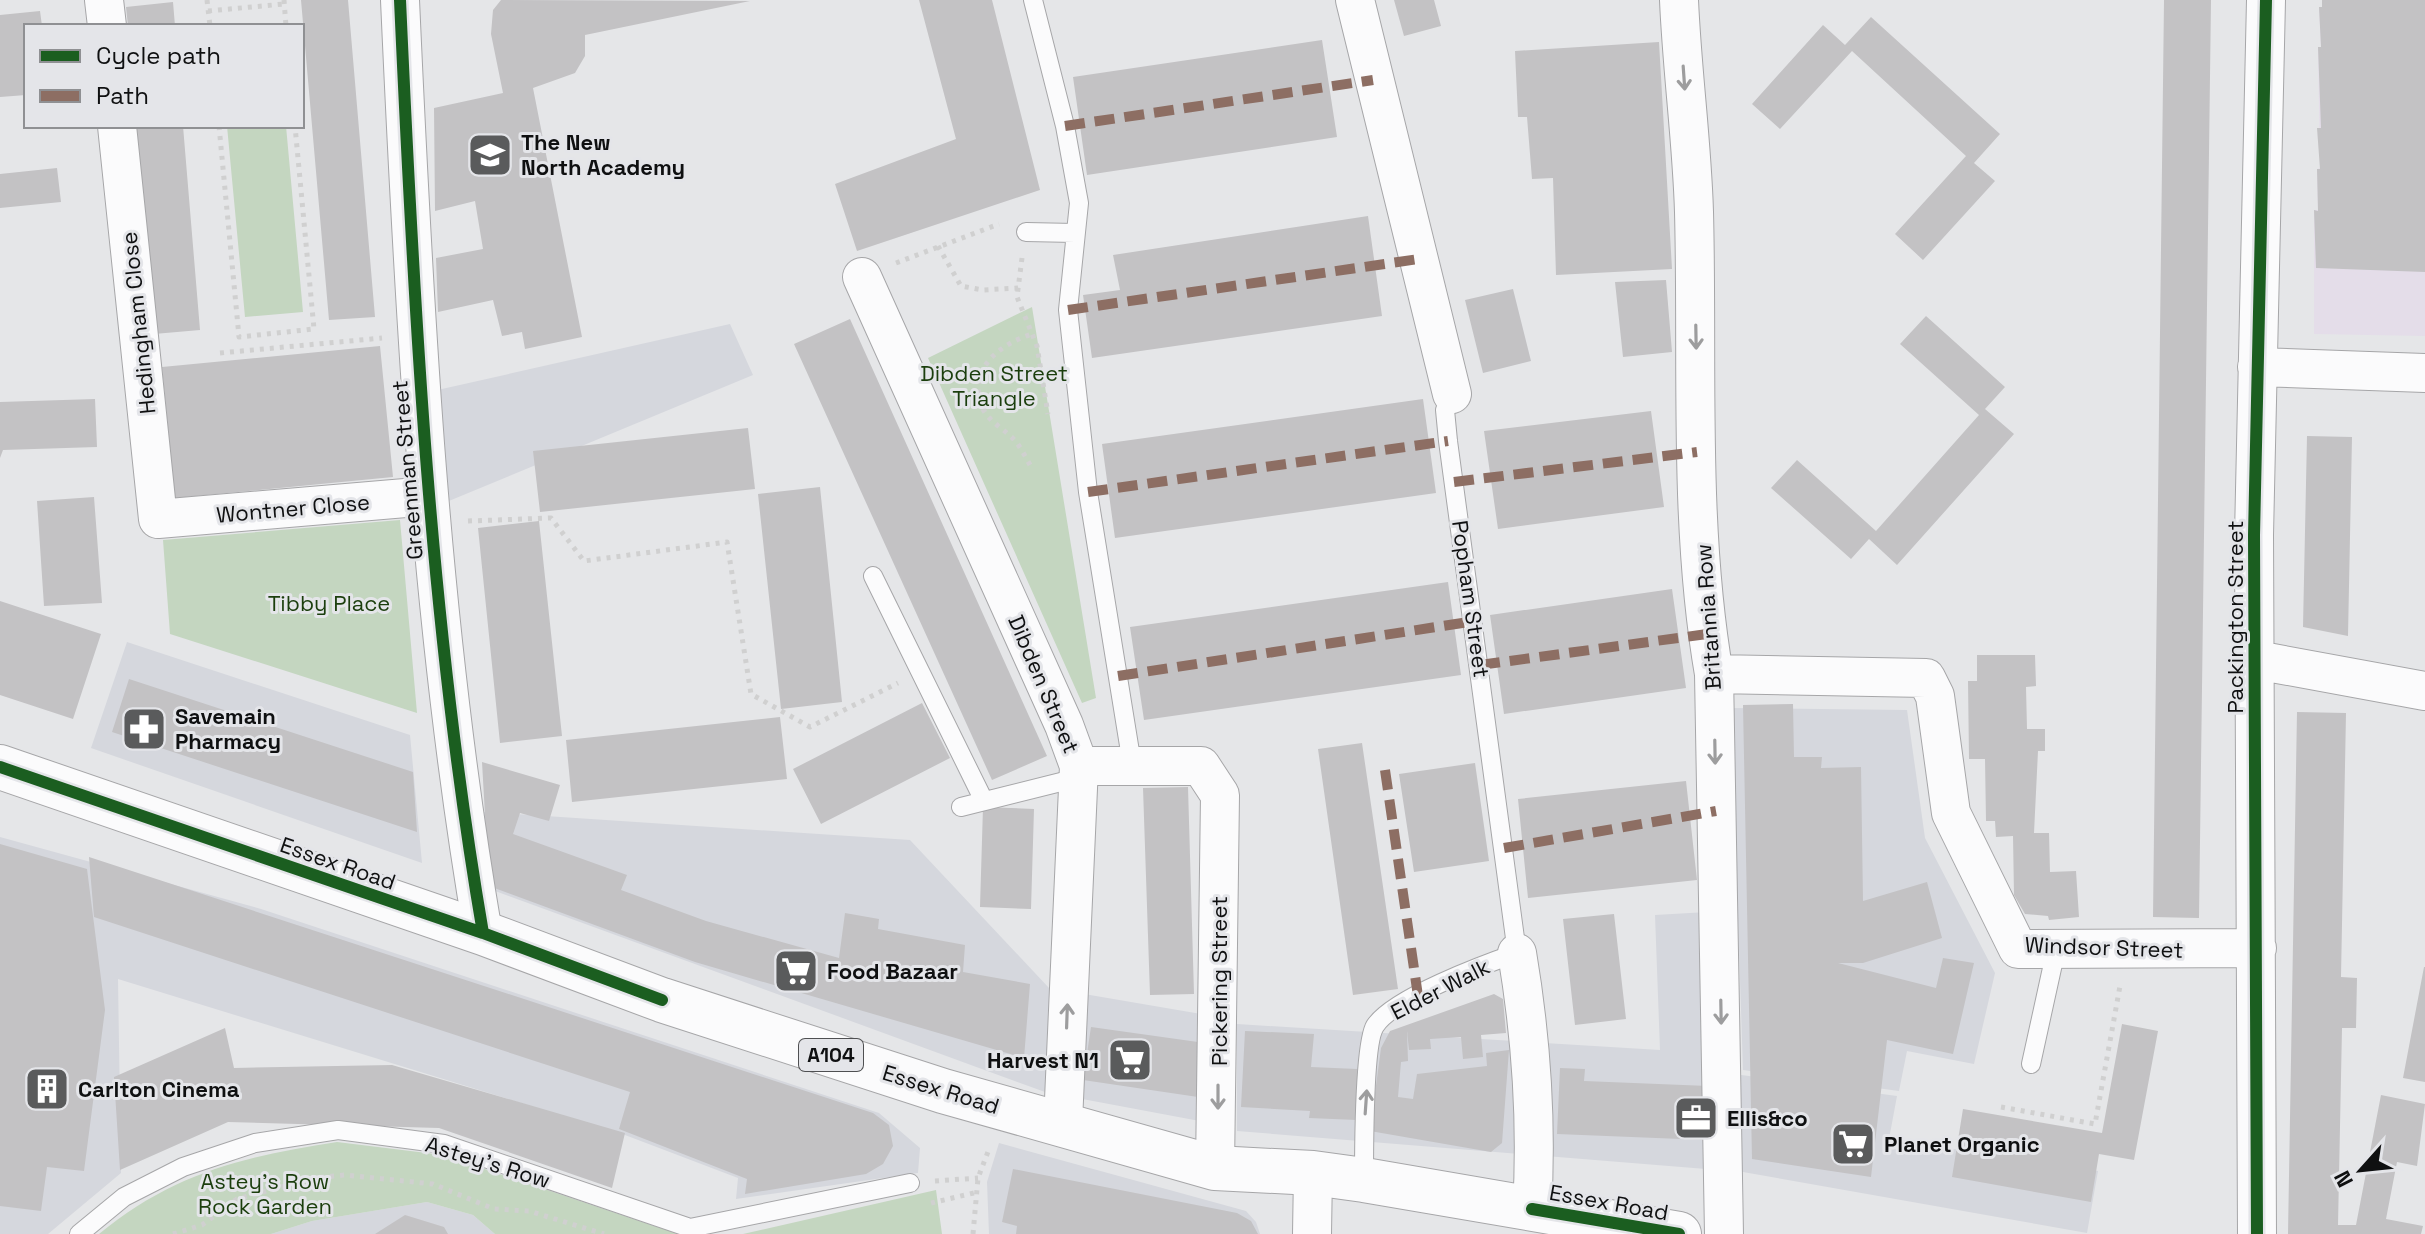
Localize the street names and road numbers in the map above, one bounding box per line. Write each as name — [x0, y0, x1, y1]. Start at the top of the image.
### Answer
street label: Hedingham Close — [115, 230, 161, 416]
street label: Greenman Street — [385, 379, 429, 561]
street label: Wontner Close — [215, 487, 371, 529]
street label: Popham Street — [1446, 519, 1496, 679]
street label: Packington Street — [2221, 520, 2249, 714]
street label: Britannia Row — [1689, 543, 1727, 691]
street label: Dibden Street — [1002, 611, 1086, 757]
street label: Essex Road — [276, 830, 400, 896]
street label: Pickering Street — [1205, 896, 1233, 1066]
street label: Windsor Street — [2024, 930, 2184, 964]
street label: Elder Walk — [1386, 952, 1494, 1026]
road number: A104 — [799, 1039, 863, 1071]
street label: Essex Road — [879, 1058, 1003, 1120]
street label: Astey's Row — [422, 1130, 554, 1194]
street label: Essex Road — [1547, 1178, 1671, 1226]

